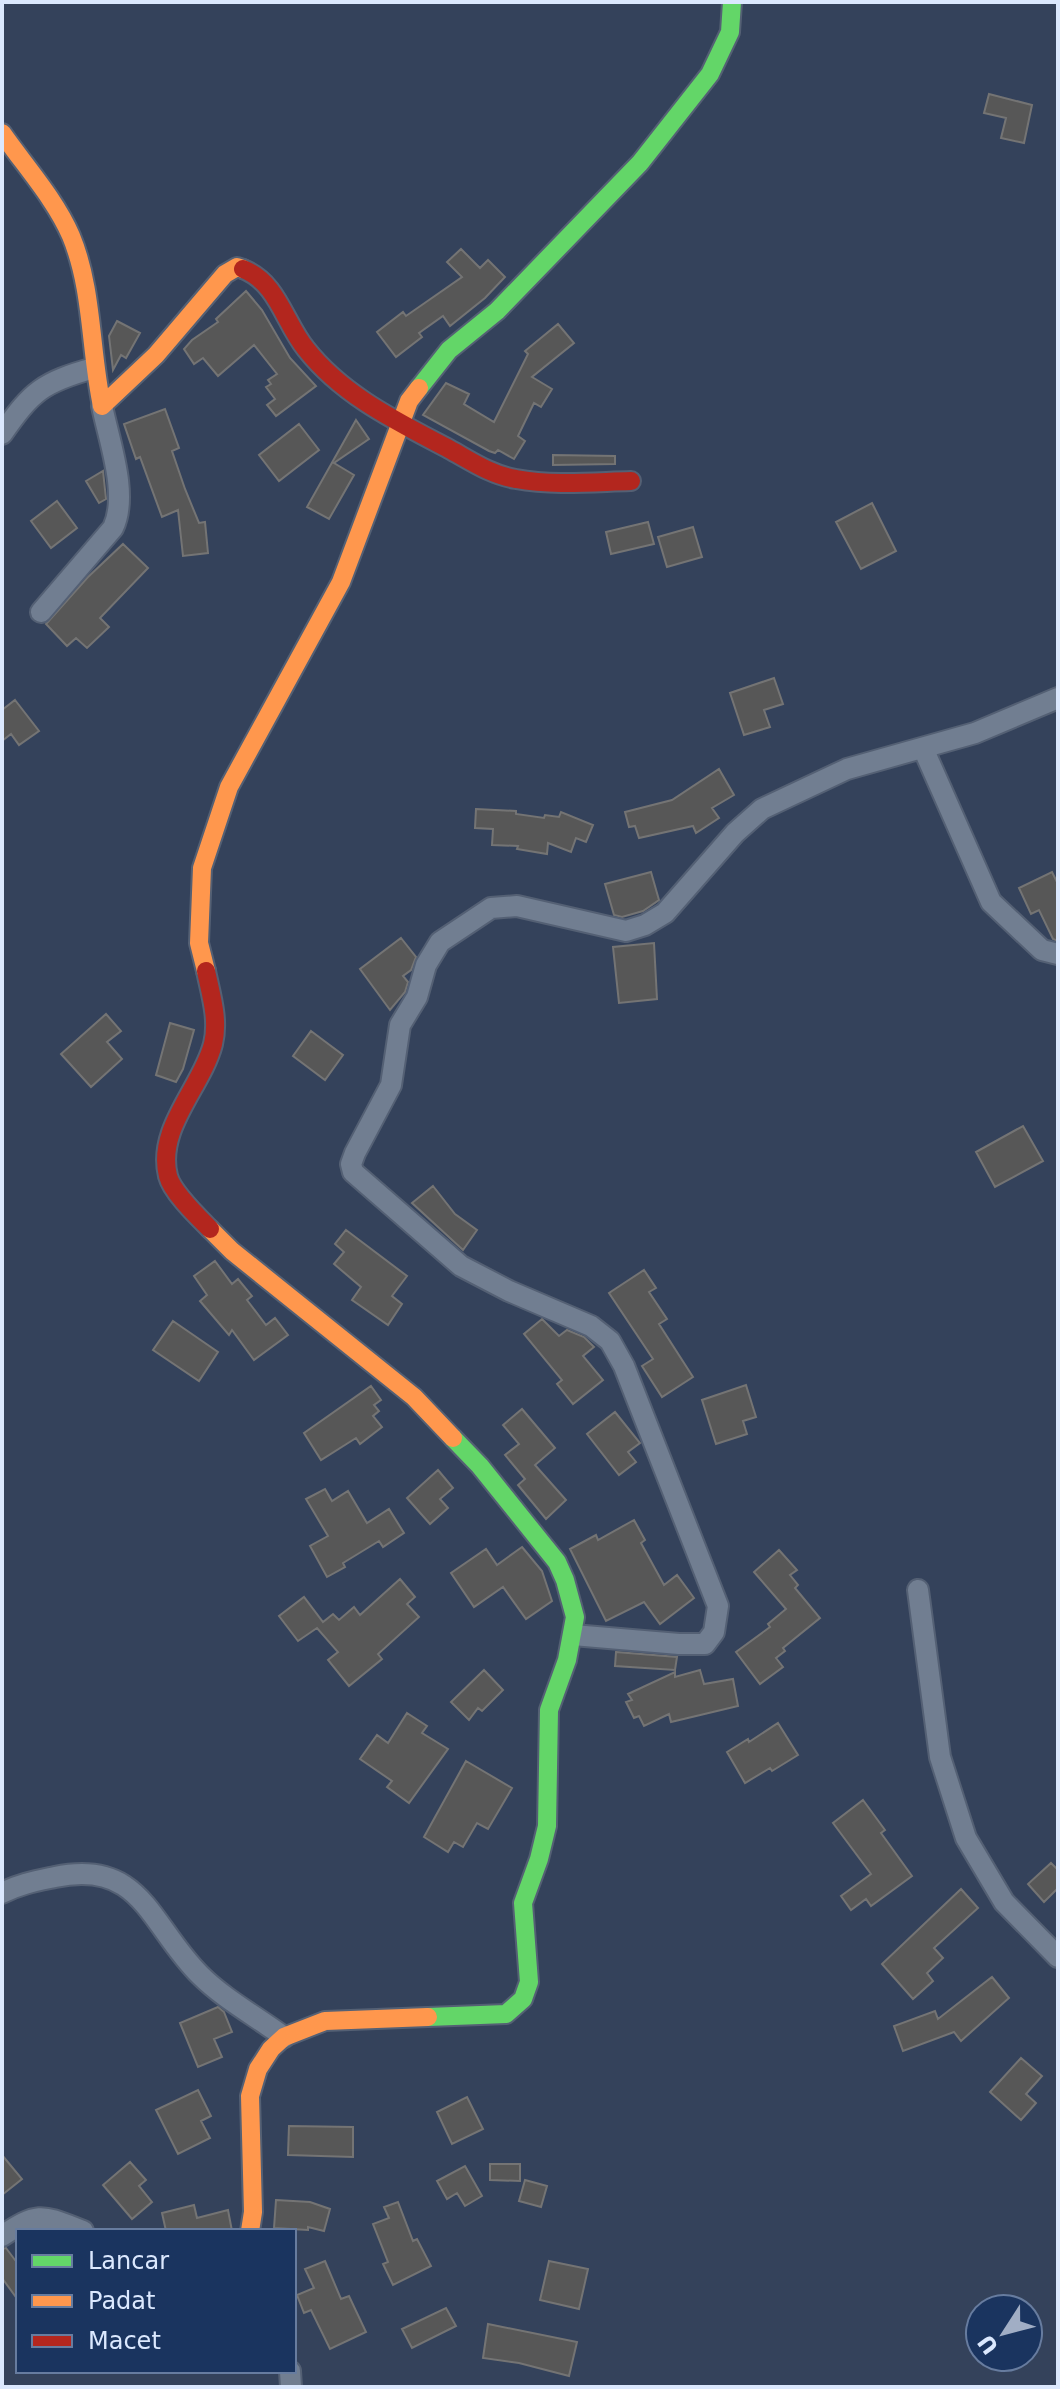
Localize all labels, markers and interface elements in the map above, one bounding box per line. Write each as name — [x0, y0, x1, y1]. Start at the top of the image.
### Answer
legend — [16, 2229, 296, 2373]
text: Lancar — [88, 2247, 169, 2275]
text: Padat — [88, 2287, 155, 2315]
north arrow — [964, 2293, 1044, 2373]
text: Macet — [88, 2327, 161, 2355]
text: U — [973, 2330, 1004, 2359]

